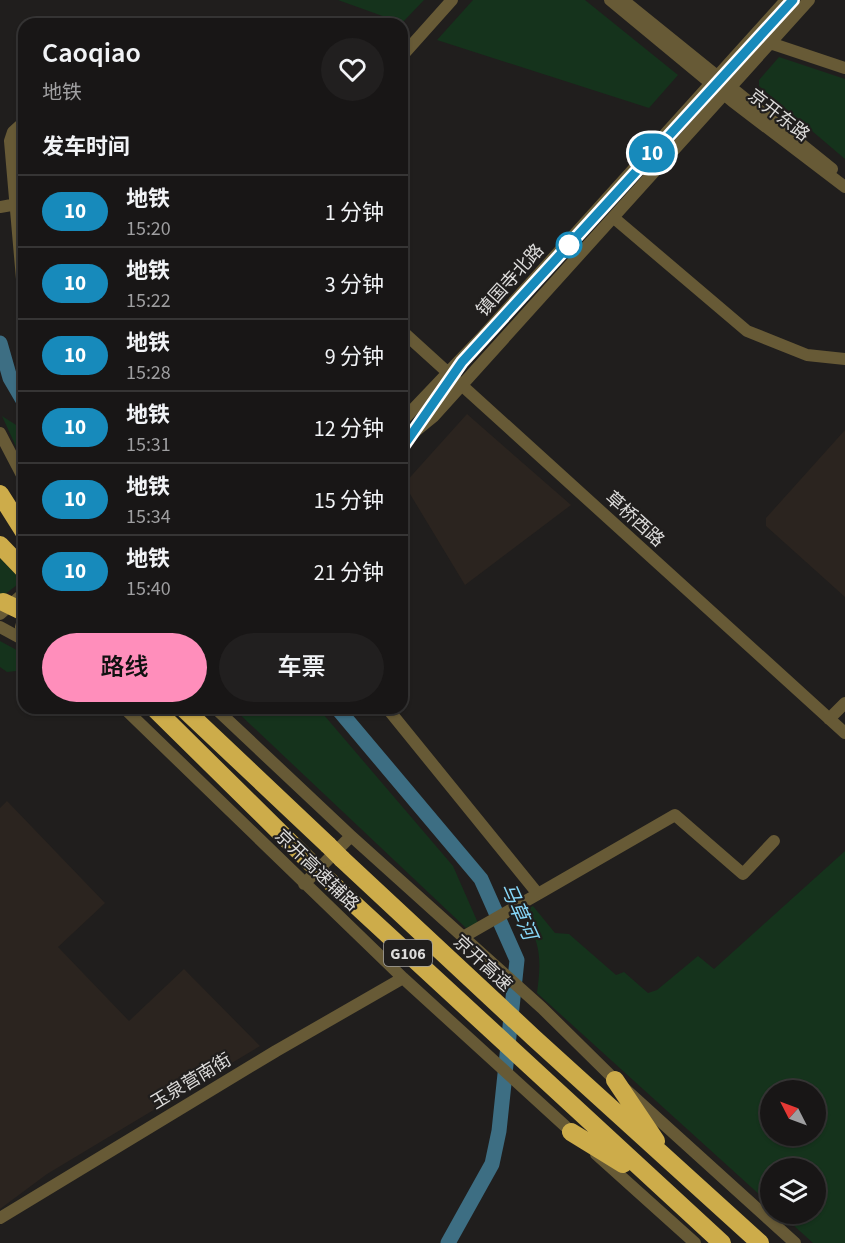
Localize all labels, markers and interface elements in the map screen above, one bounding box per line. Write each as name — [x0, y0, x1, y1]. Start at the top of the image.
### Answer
text: Caoqiao — [42, 33, 141, 73]
button: heart — [321, 38, 384, 101]
text: 地铁 — [42, 79, 82, 107]
street label: 京开东路 — [743, 83, 815, 147]
text: 发车时间 — [42, 131, 130, 163]
line badge: 10 — [625, 134, 679, 172]
text: 10 — [641, 138, 663, 168]
text: 地铁 — [126, 183, 170, 215]
text: 10 — [64, 196, 86, 226]
text: 1 分钟 — [325, 197, 384, 229]
text: 15:20 — [126, 215, 171, 243]
unlabelled marker — [556, 232, 582, 258]
street label: 镇国寺北路 — [471, 239, 550, 322]
text: 地铁 — [126, 255, 170, 287]
text: 10 — [64, 268, 86, 298]
text: 3 分钟 — [325, 269, 384, 301]
text: 15:22 — [126, 287, 171, 315]
text: 地铁 — [126, 327, 170, 359]
text: 10 — [64, 340, 86, 370]
text: 9 分钟 — [325, 341, 384, 373]
text: 15:28 — [126, 359, 171, 387]
text: 地铁 — [126, 399, 170, 431]
text: 10 — [64, 412, 86, 442]
text: 12 分钟 — [314, 413, 384, 445]
text: 15:31 — [126, 431, 171, 459]
text: 地铁 — [126, 471, 170, 503]
text: 10 — [64, 484, 86, 514]
text: 15 分钟 — [314, 485, 384, 517]
street label: 草桥西路 — [600, 486, 670, 553]
text: 15:34 — [126, 503, 171, 531]
text: 地铁 — [126, 543, 170, 575]
text: 10 — [64, 556, 86, 586]
text: 21 分钟 — [314, 557, 384, 589]
text: 15:40 — [126, 575, 171, 603]
button: 路线 — [42, 633, 207, 702]
button: 车票 — [219, 633, 384, 702]
street label: 京开高速辅路 — [269, 824, 364, 917]
water label: 马草河 — [493, 878, 545, 948]
street label: 京开高速 — [448, 930, 518, 997]
road number: G106 — [384, 940, 432, 966]
street label: 玉泉营南街 — [146, 1048, 236, 1115]
north arrow — [760, 1080, 826, 1146]
map controls — [760, 1080, 826, 1224]
button: layers — [760, 1158, 826, 1224]

